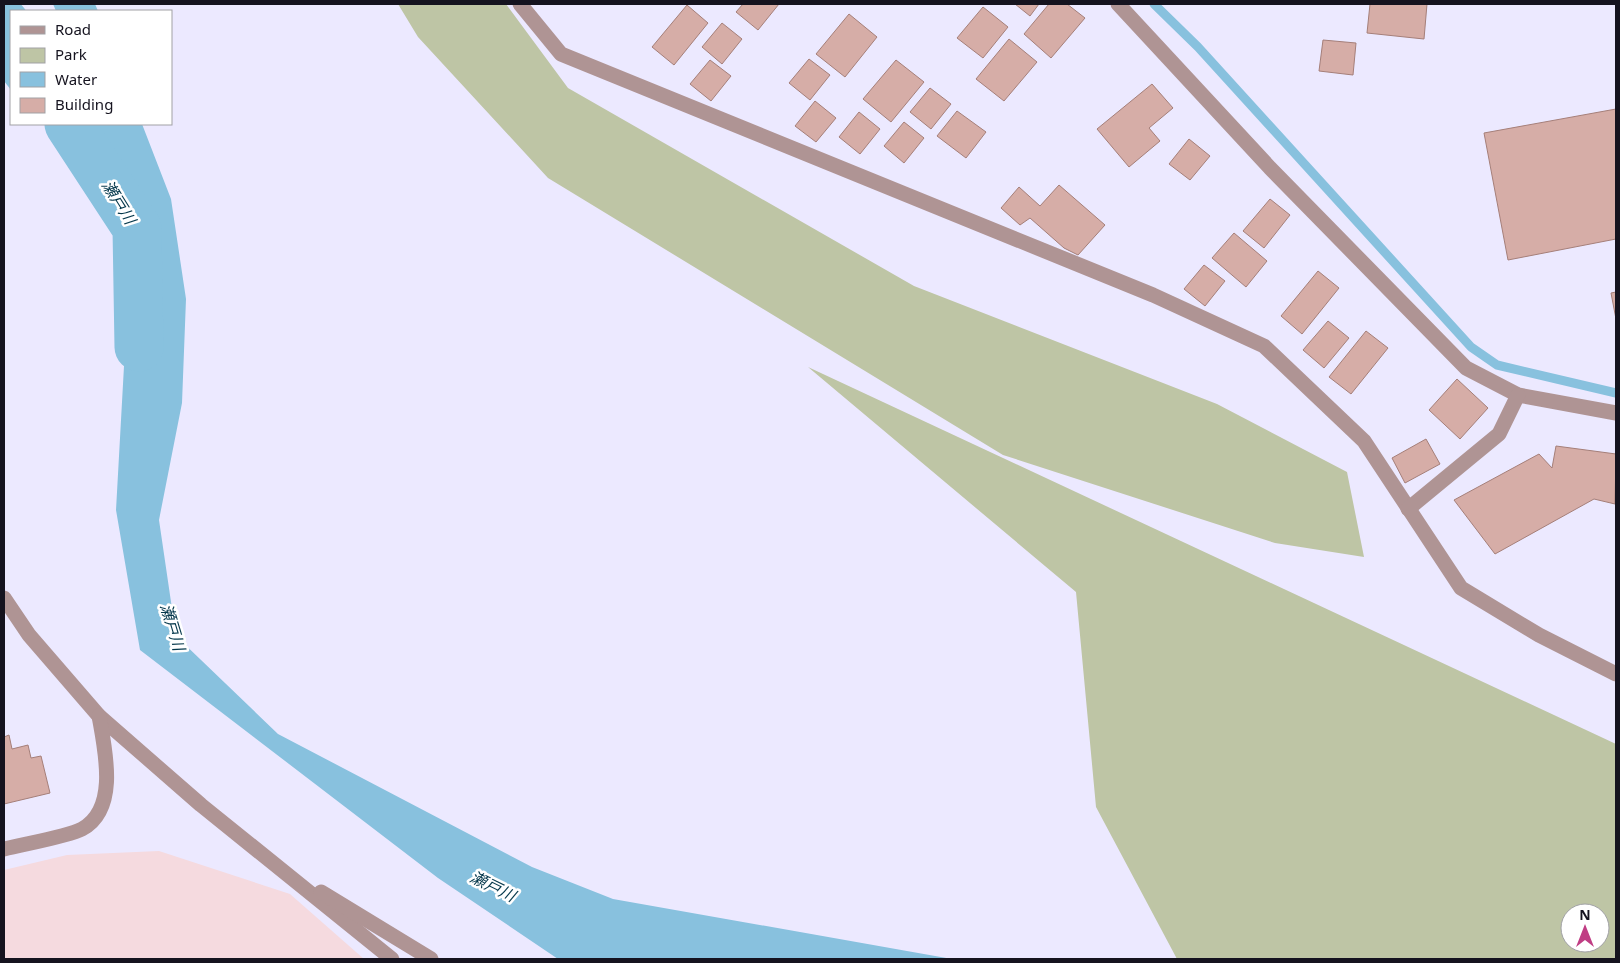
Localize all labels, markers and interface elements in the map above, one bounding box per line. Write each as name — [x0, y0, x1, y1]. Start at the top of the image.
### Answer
legend — [10, 10, 172, 125]
text: Road — [55, 19, 91, 39]
text: Park — [55, 44, 87, 64]
text: Water — [55, 69, 97, 89]
text: Building — [55, 94, 113, 114]
water label: 瀬戸川 — [97, 176, 142, 230]
water label: 瀬戸川 — [155, 601, 191, 655]
water label: 瀬戸川 — [467, 866, 521, 907]
north arrow — [1560, 903, 1610, 953]
text: N — [1579, 905, 1591, 924]

